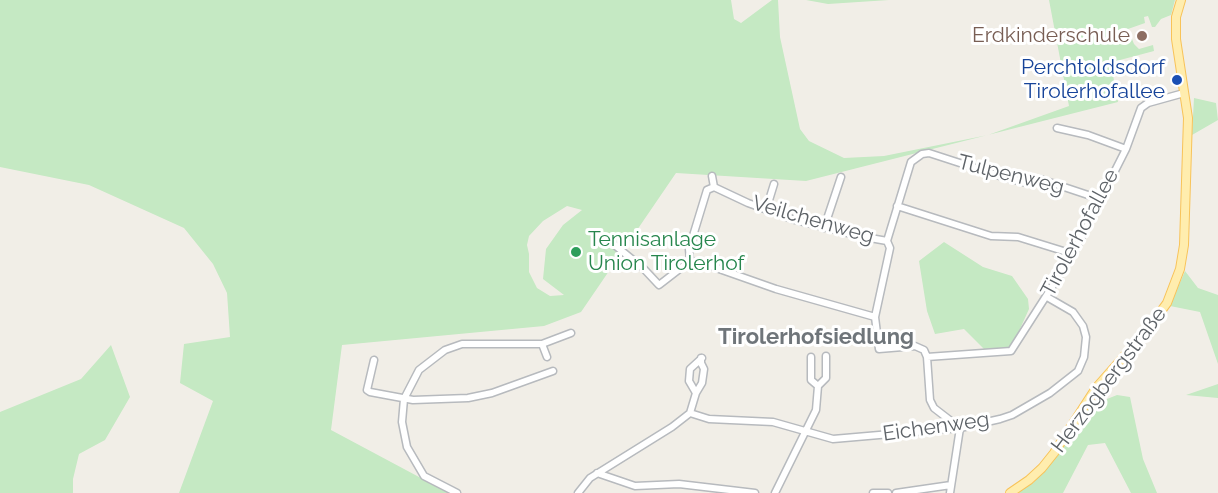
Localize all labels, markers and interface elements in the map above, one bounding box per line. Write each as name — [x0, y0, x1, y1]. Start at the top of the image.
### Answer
place label: Erdkinderschule — [972, 23, 1130, 49]
marker: Erdkinderschule — [1135, 29, 1149, 43]
place label: Perchtoldsdorf Tirolerhofallee — [1021, 55, 1165, 105]
marker: Perchtoldsdorf Tirolerhofallee — [1170, 73, 1184, 87]
street label: Tulpenweg — [955, 150, 1067, 200]
street label: Tirolerhofallee — [1036, 165, 1124, 301]
street label: Veilchenweg — [749, 191, 877, 249]
place label: Tennisanlage Union Tirolerhof — [588, 227, 744, 277]
marker: Tennisanlage Union Tirolerhof — [569, 245, 583, 259]
street label: Herzogbergstraße — [1046, 302, 1172, 458]
district label: Tirolerhofsiedlung — [718, 324, 914, 350]
street label: Eichenweg — [881, 407, 991, 447]

